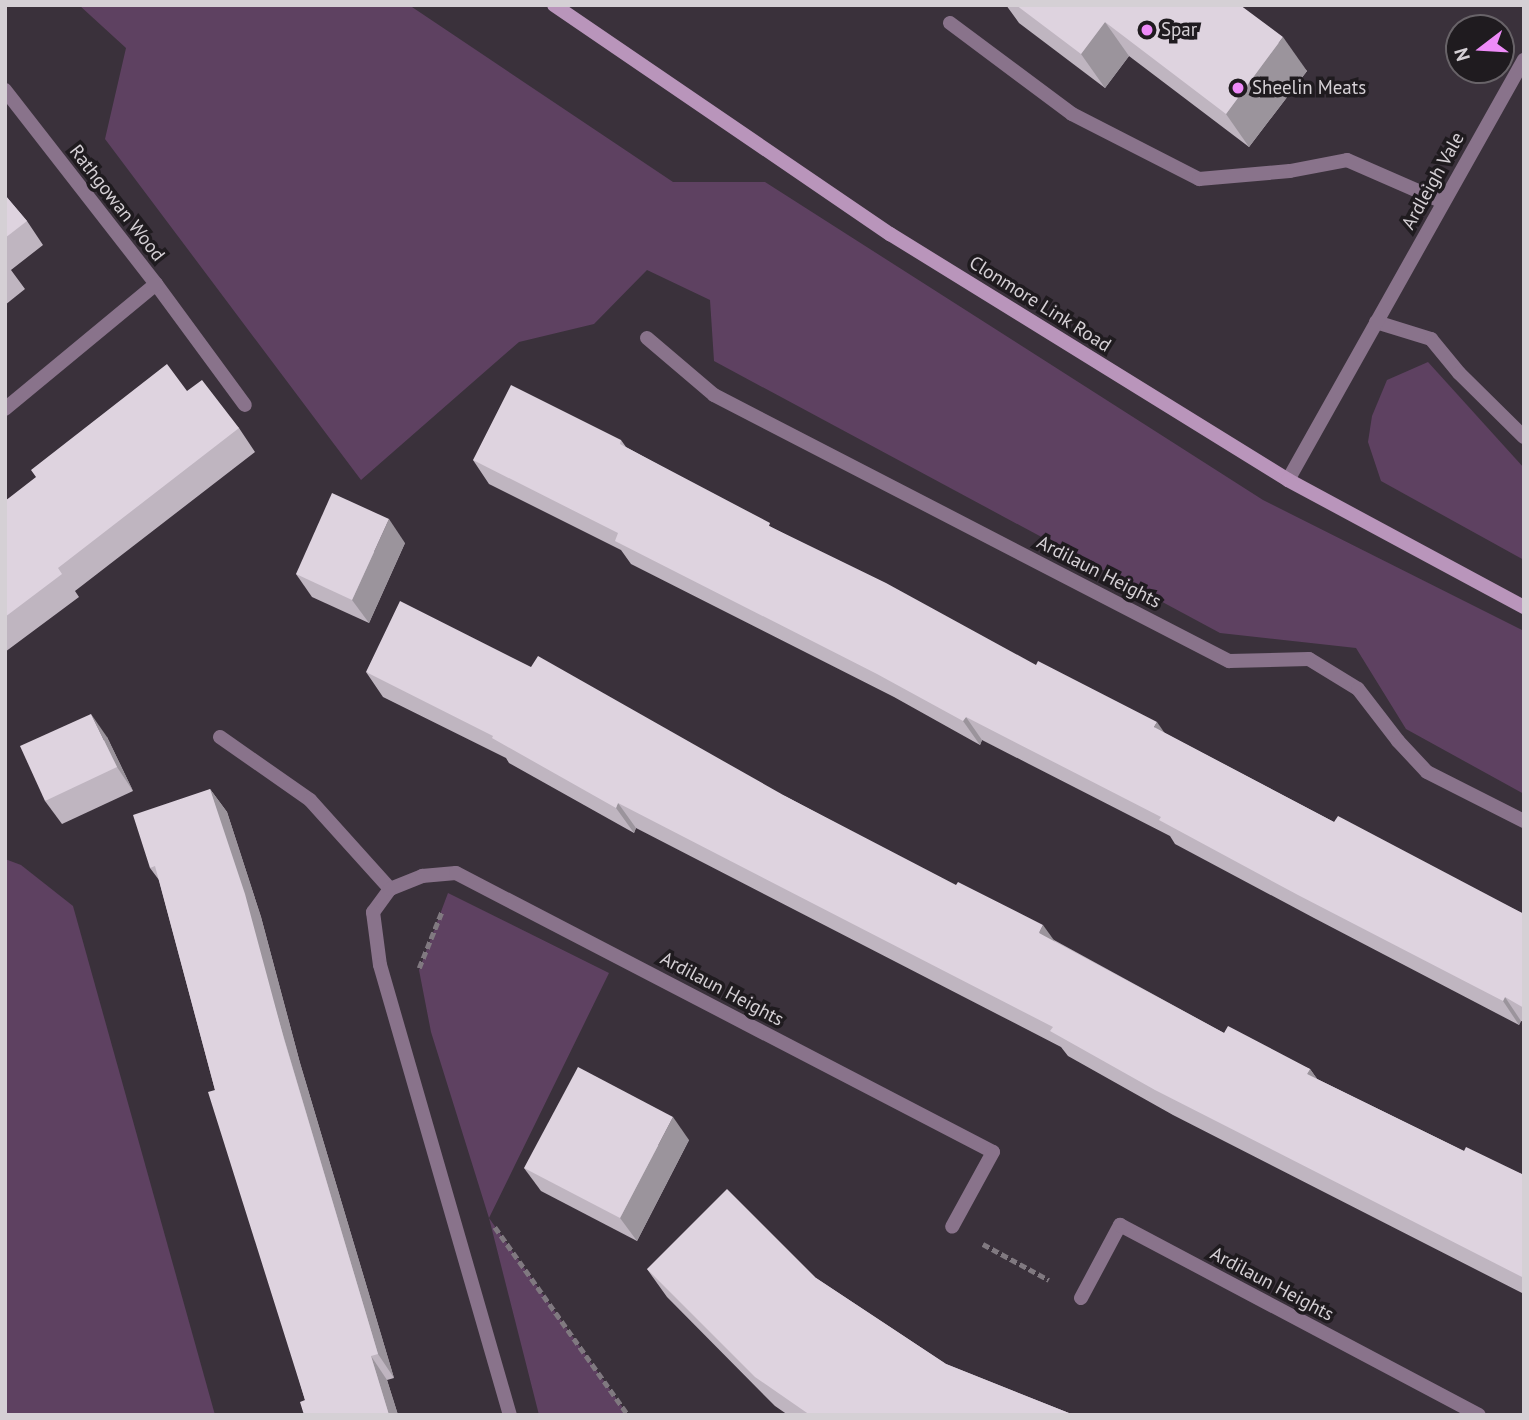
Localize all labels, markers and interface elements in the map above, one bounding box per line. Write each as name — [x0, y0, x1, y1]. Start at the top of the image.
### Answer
north arrow — [1445, 14, 1515, 84]
place label: Spar — [1161, 19, 1197, 41]
marker: Spar — [1139, 22, 1155, 38]
text: N — [1449, 45, 1475, 64]
place label: Sheelin Meats — [1252, 77, 1366, 99]
marker: Sheelin Meats — [1230, 80, 1246, 96]
street label: Ardleigh Vale — [1397, 128, 1469, 234]
street label: Rathgowan Wood — [64, 140, 170, 266]
street label: Clonmore Link Road — [965, 251, 1115, 357]
street label: Ardilaun Heights — [1033, 531, 1165, 613]
street label: Ardilaun Heights — [657, 947, 787, 1031]
street label: Ardilaun Heights — [1207, 1242, 1337, 1326]

